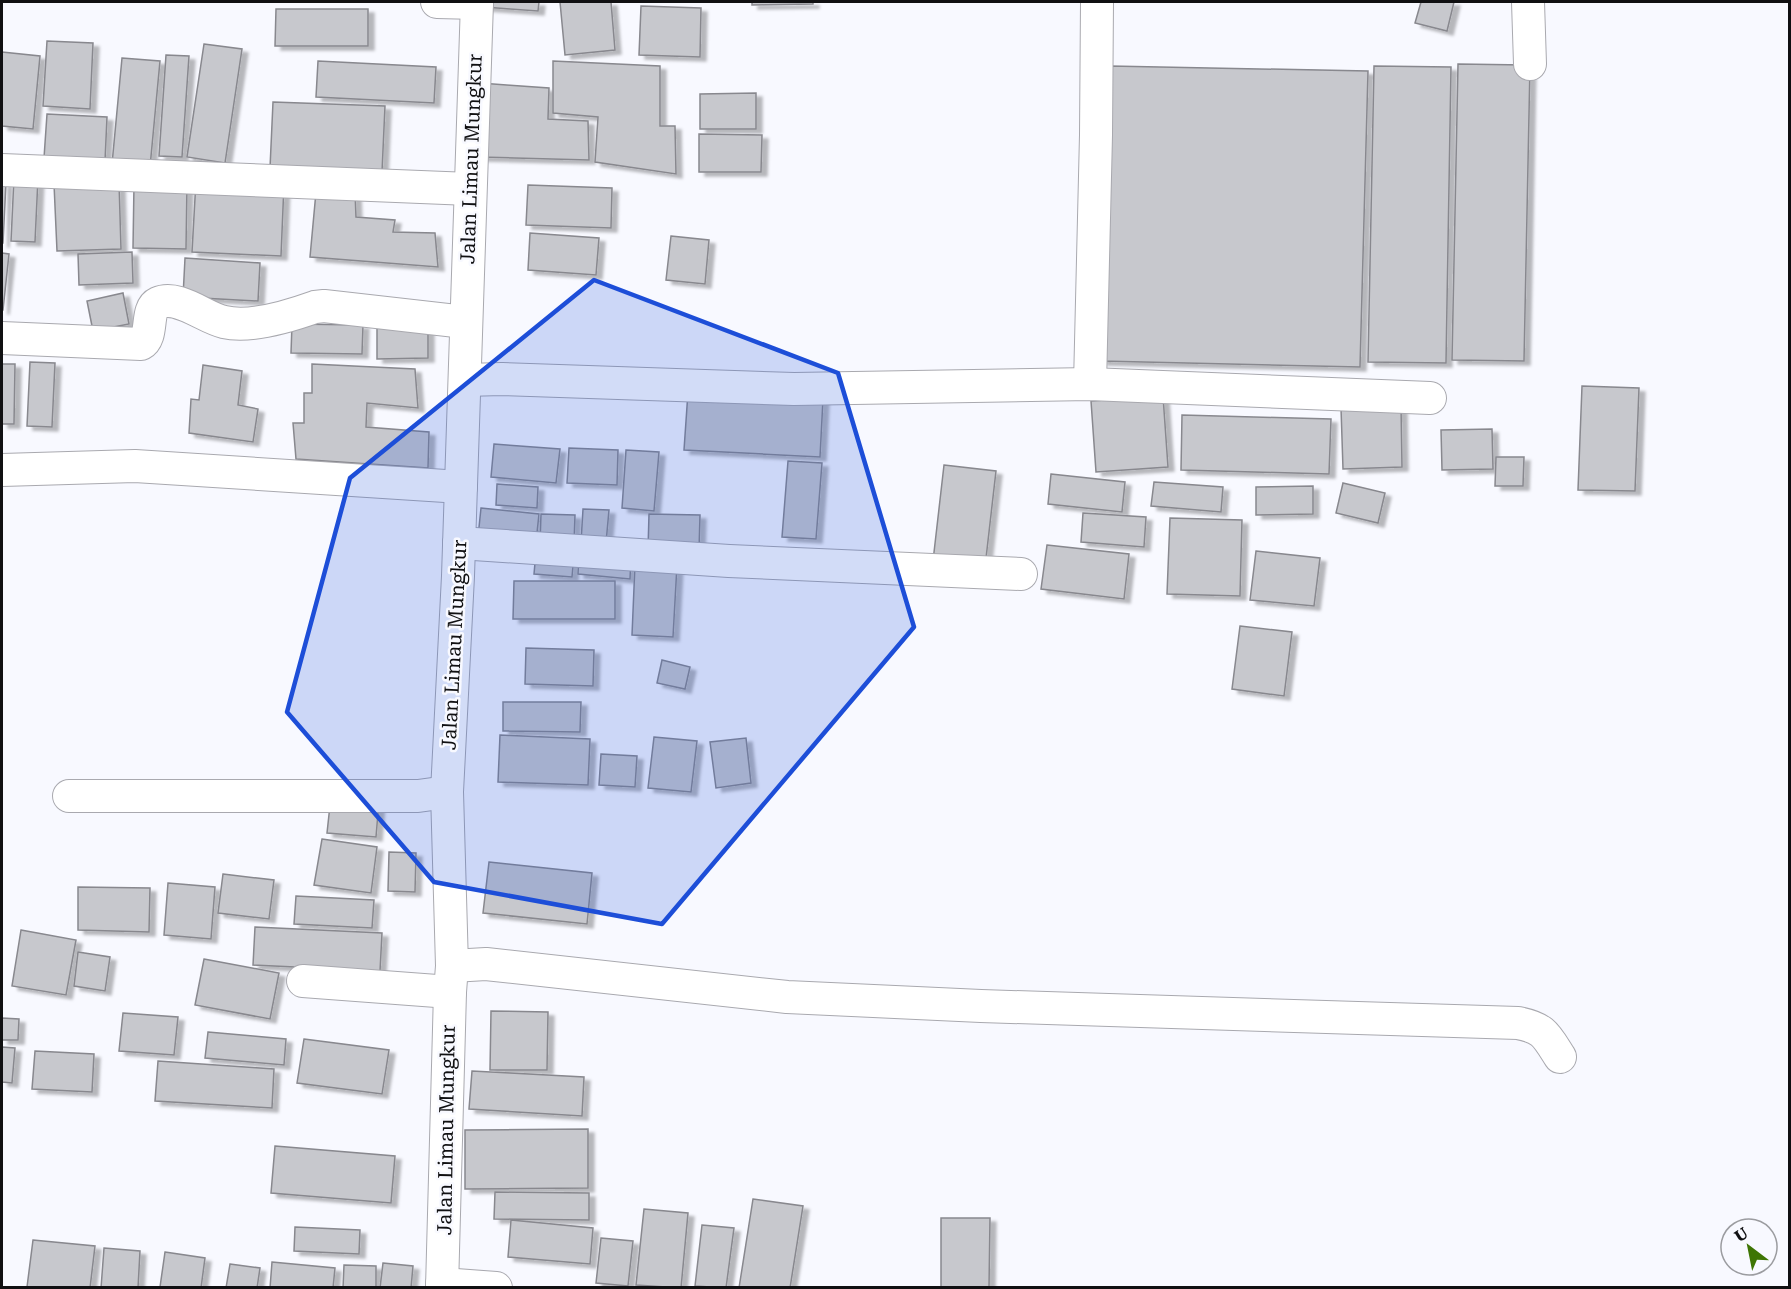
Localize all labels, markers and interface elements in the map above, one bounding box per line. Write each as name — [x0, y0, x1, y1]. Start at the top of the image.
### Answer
street label: Jalan Limau Mungkur — [455, 53, 487, 265]
street label: Jalan Limau Mungkur — [437, 539, 471, 751]
street label: Jalan Limau Mungkur — [432, 1024, 460, 1236]
north arrow — [1719, 1217, 1779, 1277]
text: U — [1731, 1223, 1752, 1246]

